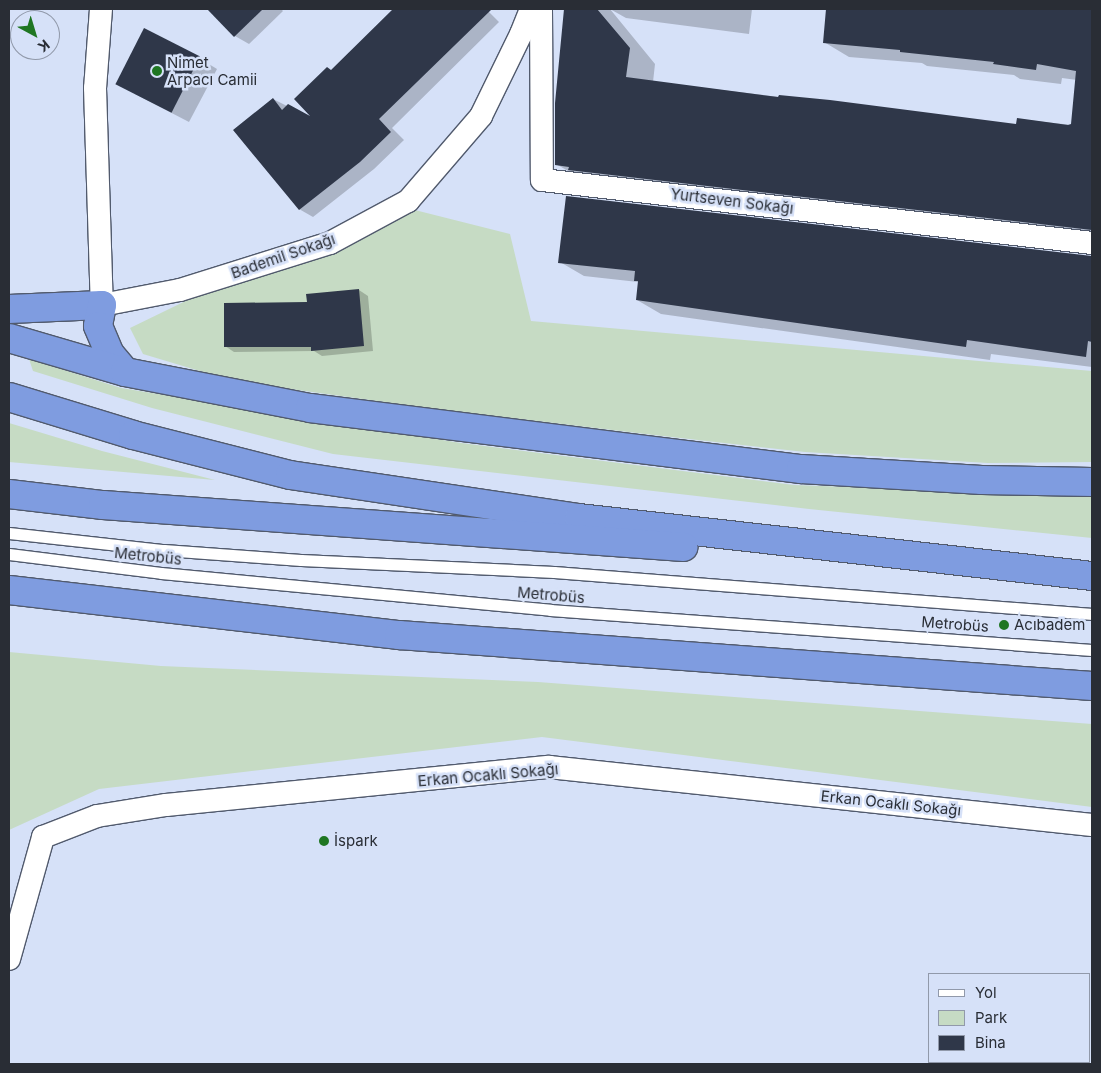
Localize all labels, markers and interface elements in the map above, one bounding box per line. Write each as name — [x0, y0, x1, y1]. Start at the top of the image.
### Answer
north arrow — [10, 10, 60, 60]
text: K — [35, 36, 53, 56]
place label: Nimet Arpacı Camii — [167, 53, 257, 88]
marker: Nimet Arpacı Camii — [151, 65, 163, 77]
street label: Yurtseven Sokağı — [670, 185, 794, 217]
street label: Bademil Sokağı — [229, 230, 337, 282]
street label: Metrobüs — [113, 544, 183, 568]
street label: Metrobüs — [517, 583, 585, 607]
street label: Metrobüs — [921, 613, 989, 635]
place label: Acıbadem — [1014, 616, 1085, 634]
marker: Acıbadem — [998, 619, 1010, 631]
street label: Erkan Ocaklı Sokağı — [417, 760, 559, 790]
street label: Erkan Ocaklı Sokağı — [820, 787, 962, 819]
place label: İspark — [334, 832, 378, 850]
marker: İspark — [318, 835, 330, 847]
legend — [928, 973, 1091, 1063]
text: Yol — [975, 983, 997, 1002]
text: Park — [975, 1008, 1007, 1027]
text: Bina — [975, 1033, 1006, 1052]

